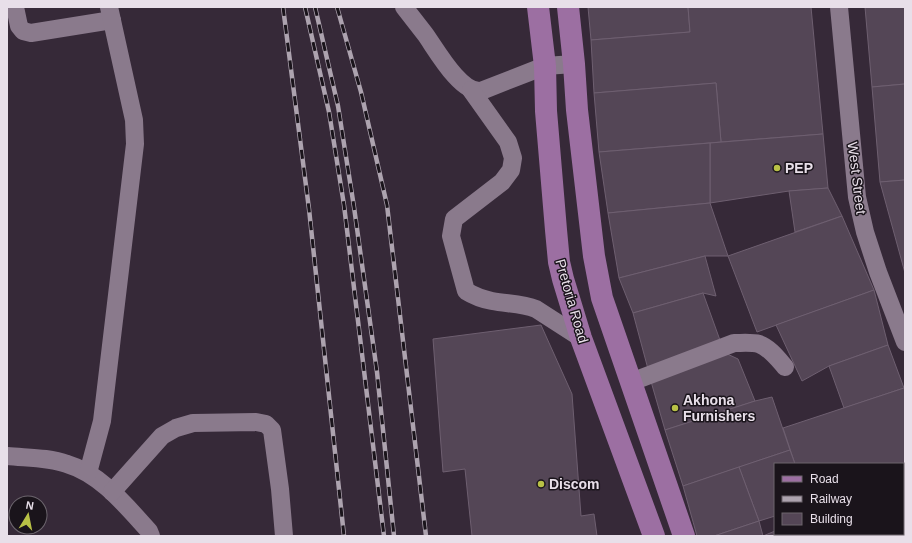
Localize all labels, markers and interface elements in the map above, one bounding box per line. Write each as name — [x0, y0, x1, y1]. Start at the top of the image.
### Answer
street label: West Street — [845, 141, 869, 215]
place label: PEP — [785, 160, 813, 176]
marker: PEP — [772, 163, 782, 173]
street label: Pretoria Road — [552, 257, 592, 345]
place label: Akhona Furnishers — [683, 392, 756, 424]
marker: Akhona Furnishers — [670, 403, 680, 413]
legend — [774, 463, 904, 535]
text: Road — [810, 472, 839, 486]
place label: Discom — [549, 476, 600, 492]
marker: Discom — [536, 479, 546, 489]
text: Railway — [810, 492, 852, 506]
north arrow — [8, 495, 48, 535]
text: N — [25, 499, 35, 512]
text: Building — [810, 512, 853, 526]

